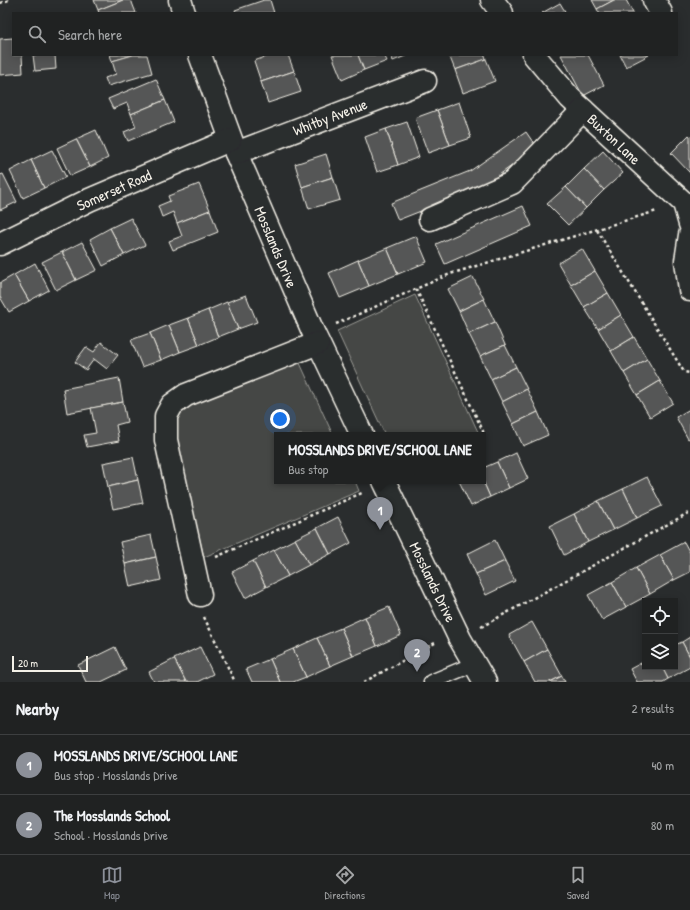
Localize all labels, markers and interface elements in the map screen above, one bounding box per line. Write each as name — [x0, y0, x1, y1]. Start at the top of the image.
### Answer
search box — [12, 12, 678, 56]
icon: search — [26, 23, 48, 45]
text: Search here — [58, 24, 122, 45]
street label: Whitby Avenue — [290, 93, 370, 141]
street label: Buxton Lane — [583, 109, 645, 169]
street label: Somerset Road — [73, 164, 155, 216]
street label: Mosslands Drive — [249, 203, 303, 291]
your location — [270, 409, 290, 429]
popup — [274, 432, 486, 484]
text: MOSSLANDS DRIVE/SCHOOL LANE — [288, 439, 472, 460]
text: Bus stop — [288, 460, 328, 478]
pin: 1 — [367, 497, 393, 530]
street label: Mosslands Drive — [405, 539, 461, 625]
map controls — [642, 598, 678, 670]
button: locate — [642, 598, 678, 634]
button: layers — [642, 634, 678, 670]
pin: 2 — [404, 639, 430, 672]
scale bar — [12, 654, 88, 673]
text: 20 m — [18, 656, 38, 670]
text: Nearby — [16, 697, 59, 720]
text: 2 results — [632, 699, 674, 717]
text: MOSSLANDS DRIVE/SCHOOL LANE — [54, 745, 238, 766]
text: 1 — [27, 756, 31, 774]
text: 40 m — [651, 756, 674, 774]
text: Bus stop · Mosslands Drive — [54, 766, 178, 784]
text: The Mosslands School — [54, 805, 170, 826]
text: 2 — [26, 816, 32, 834]
text: 80 m — [651, 816, 674, 834]
text: School · Mosslands Drive — [54, 826, 168, 844]
tab: Map — [101, 864, 123, 902]
tab: Directions — [325, 864, 365, 902]
tab: Saved — [567, 864, 589, 902]

